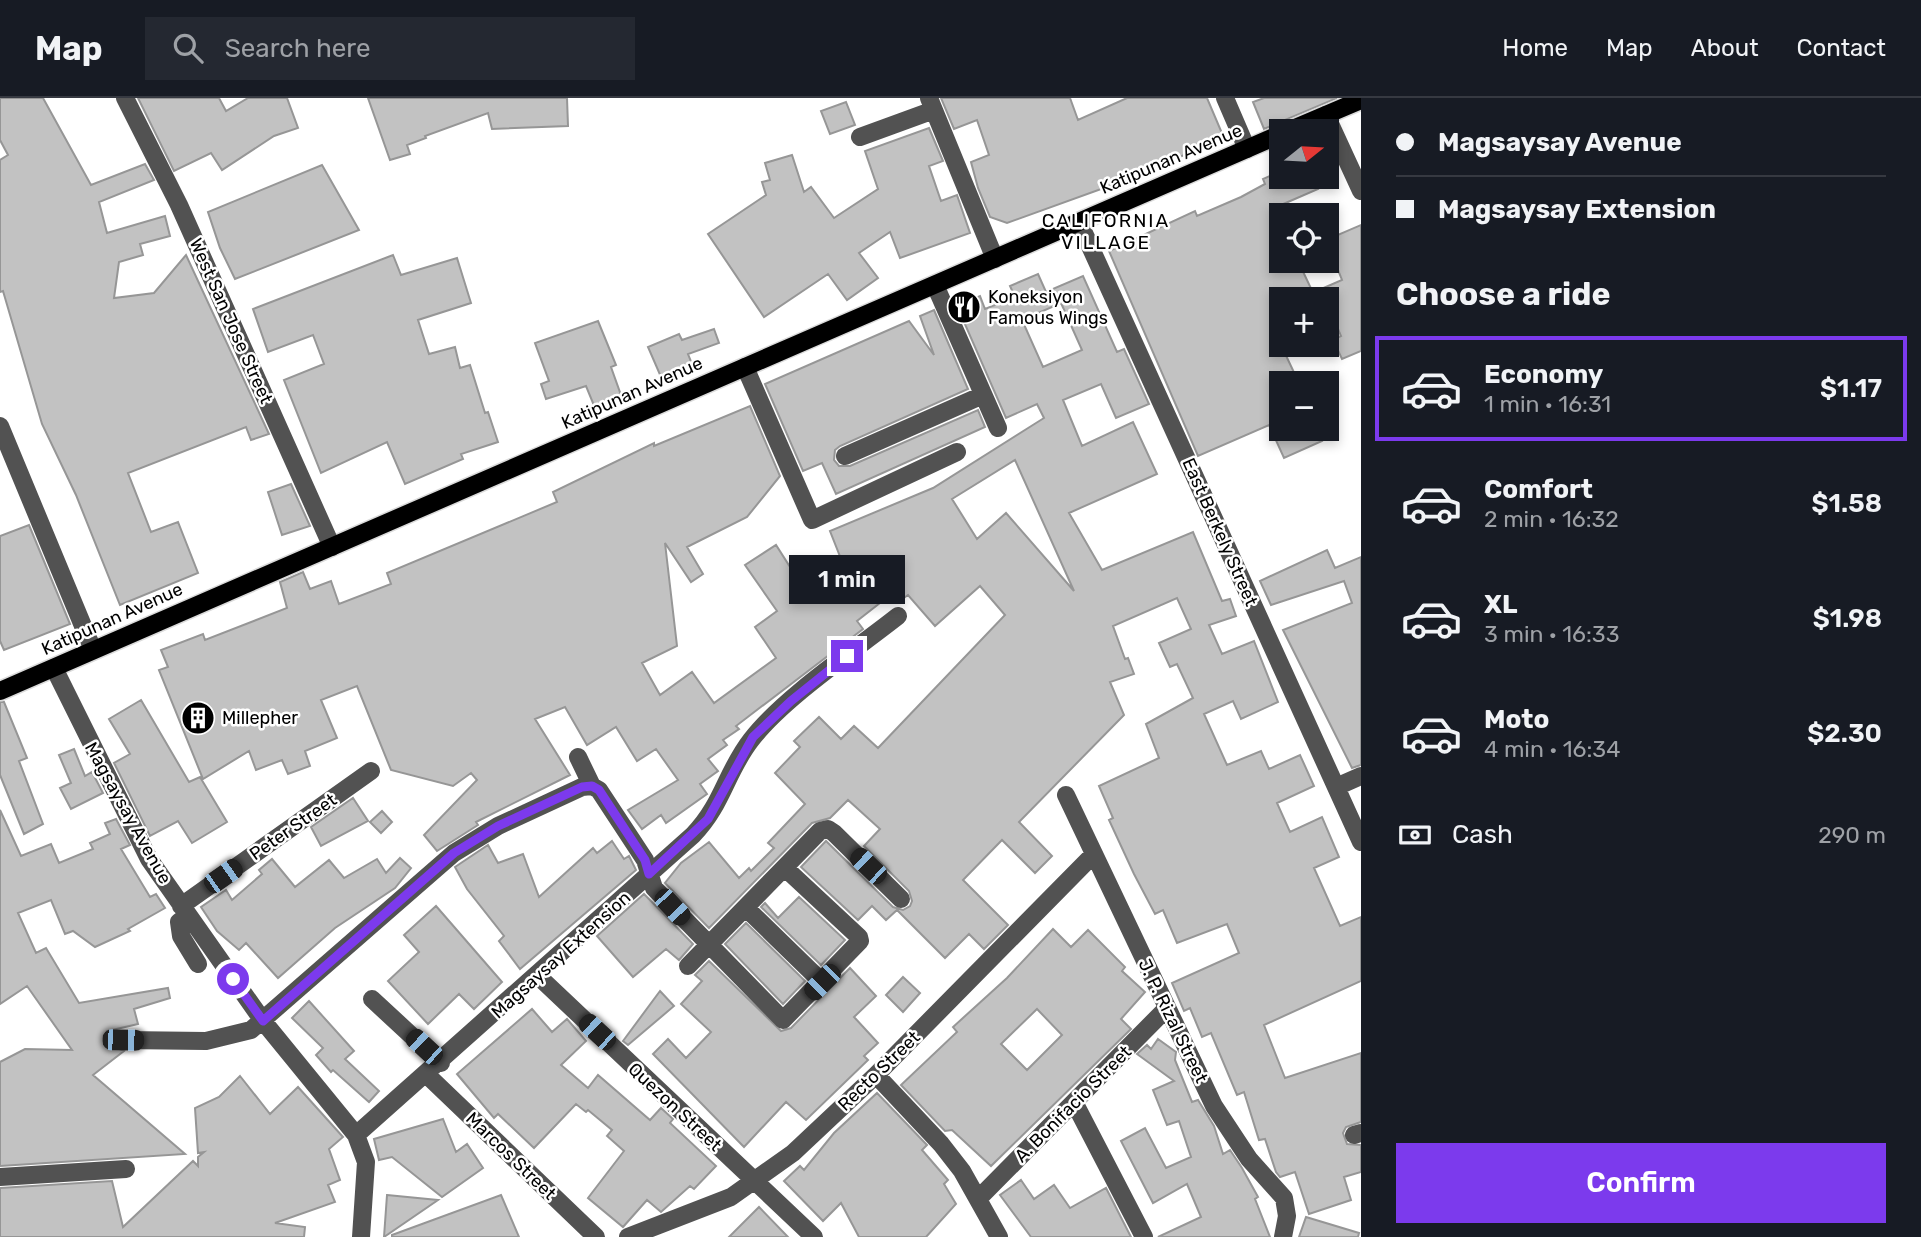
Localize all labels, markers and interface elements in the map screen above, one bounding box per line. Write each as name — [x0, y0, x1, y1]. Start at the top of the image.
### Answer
search box — [145, 17, 635, 80]
text: Map — [35, 29, 103, 68]
icon: search — [169, 29, 207, 67]
text: Search here — [225, 33, 370, 64]
text: Home — [1502, 34, 1568, 62]
text: Map — [1606, 34, 1653, 62]
text: About — [1691, 34, 1759, 62]
text: Contact — [1797, 34, 1886, 62]
street label: Katipunan Avenue — [1097, 119, 1245, 199]
north arrow — [1269, 119, 1339, 189]
map controls — [1269, 119, 1339, 441]
text: Magsaysay Avenue — [1438, 127, 1682, 158]
text: Magsaysay Extension — [1438, 194, 1716, 225]
button: locate — [1269, 203, 1339, 273]
district label: CALIFORNIA VILLAGE — [1042, 209, 1170, 254]
street label: West San Jose Street — [185, 235, 277, 407]
text: Choose a ride — [1396, 275, 1610, 313]
place label: Koneksiyon Famous Wings — [988, 286, 1108, 329]
button: + — [1269, 287, 1339, 357]
restaurant icon: Koneksiyon Famous Wings — [945, 288, 983, 326]
street label: Katipunan Avenue — [558, 352, 706, 434]
icon: car — [1400, 357, 1463, 420]
text: Economy — [1484, 359, 1603, 390]
button: − — [1269, 371, 1339, 441]
text: $1.17 — [1820, 373, 1882, 404]
text: 1 min · 16:31 — [1484, 390, 1611, 418]
street label: East Berkely Street — [1177, 455, 1263, 609]
icon: car — [1400, 472, 1463, 535]
text: Comfort — [1484, 474, 1593, 505]
text: $1.58 — [1812, 488, 1882, 519]
text: 2 min · 16:32 — [1484, 505, 1619, 533]
callout: 1 min — [789, 554, 905, 603]
text: 1 min — [818, 565, 876, 593]
street label: Katipunan Avenue — [38, 578, 186, 660]
icon: car — [1400, 587, 1463, 650]
text: XL — [1484, 589, 1517, 620]
text: $1.98 — [1813, 603, 1882, 634]
text: 3 min · 16:33 — [1484, 620, 1620, 648]
route end — [831, 640, 863, 672]
building icon: Millepher — [179, 699, 217, 737]
icon: car — [1400, 702, 1463, 765]
text: Moto — [1484, 704, 1549, 735]
place label: Millepher — [222, 707, 298, 729]
text: $2.30 — [1807, 718, 1882, 749]
text: 4 min · 16:34 — [1484, 735, 1620, 763]
street label: Magsaysay Avenue — [80, 738, 176, 888]
street label: Peter Street — [245, 789, 341, 865]
icon: cash — [1396, 816, 1434, 854]
text: Cash — [1452, 819, 1513, 850]
text: 290 m — [1818, 821, 1886, 849]
car — [846, 844, 891, 888]
car — [200, 855, 247, 897]
car — [650, 884, 695, 930]
street label: Magsaysay Extension — [487, 887, 635, 1023]
street label: J. P. Rizal Street — [1133, 955, 1213, 1087]
car — [800, 960, 845, 1004]
route start — [217, 963, 249, 995]
car — [575, 1010, 620, 1054]
car — [402, 1025, 447, 1069]
street label: Recto Street — [833, 1026, 925, 1116]
car — [102, 1029, 145, 1051]
street label: A. Bonifacio Street — [1010, 1041, 1136, 1167]
street label: Quezon Street — [624, 1058, 726, 1156]
street label: Marcos Street — [461, 1108, 561, 1204]
button: Confirm — [1396, 1143, 1886, 1223]

